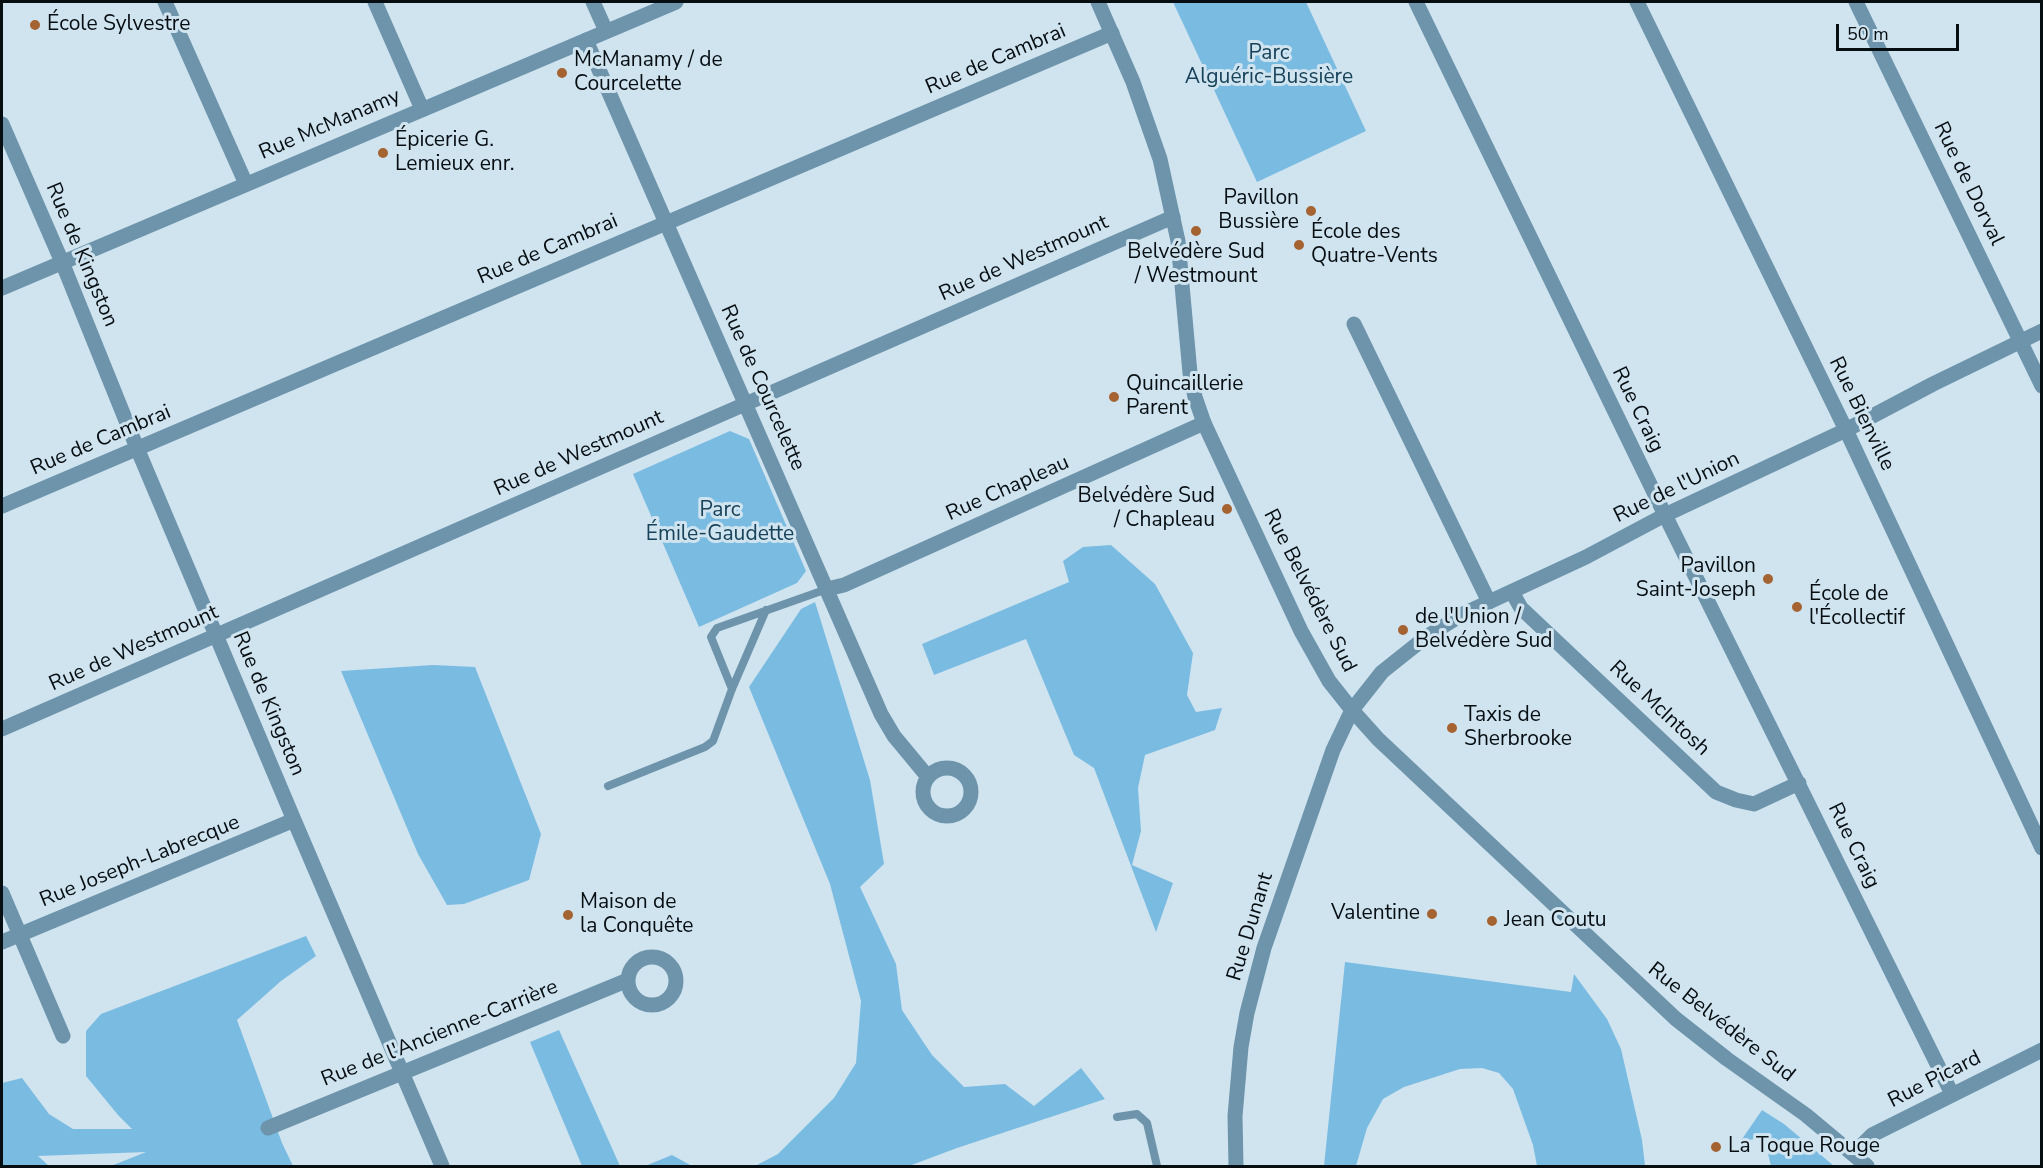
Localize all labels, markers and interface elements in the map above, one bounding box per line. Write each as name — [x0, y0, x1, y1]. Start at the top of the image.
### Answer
place label: École Sylvestre — [47, 12, 190, 38]
scale bar — [1839, 12, 1962, 50]
marker: École Sylvestre — [28, 18, 42, 32]
street label: Rue de Cambrai — [922, 19, 1070, 101]
text: 50 m — [1847, 22, 1889, 46]
park label: Parc Alguéric-Bussière — [1185, 41, 1353, 91]
place label: McManamy / de Courcelette — [574, 48, 723, 98]
marker: McManamy / de Courcelette — [555, 66, 569, 80]
street label: Rue McManamy — [256, 84, 404, 166]
street label: Rue de Dorval — [1927, 118, 2009, 250]
place label: Épicerie G. Lemieux enr. — [395, 128, 515, 178]
marker: Épicerie G. Lemieux enr. — [376, 146, 390, 160]
street label: Rue de Kingston — [39, 179, 123, 331]
place label: Pavillon Bussière — [1218, 186, 1299, 236]
marker: Pavillon Bussière — [1304, 204, 1318, 218]
street label: Rue de Cambrai — [474, 209, 622, 291]
street label: Rue de Westmount — [936, 210, 1112, 308]
place label: École des Quatre-Vents — [1311, 220, 1438, 270]
marker: Belvédère Sud / Westmount — [1189, 224, 1203, 238]
marker: École des Quatre-Vents — [1292, 238, 1306, 252]
place label: Belvédère Sud / Westmount — [1127, 240, 1265, 290]
street label: Rue de Courcelette — [714, 301, 810, 475]
street label: Rue Bienville — [1823, 353, 1899, 475]
street label: Rue Craig — [1605, 363, 1669, 457]
place label: Quincaillerie Parent — [1126, 372, 1243, 422]
marker: Quincaillerie Parent — [1107, 390, 1121, 404]
street label: Rue de Cambrai — [27, 400, 175, 482]
street label: Rue de Westmount — [491, 405, 667, 503]
street label: Rue de l'Union — [1610, 447, 1744, 529]
street label: Rue Chapleau — [943, 451, 1073, 527]
place label: Belvédère Sud / Chapleau — [1078, 484, 1215, 534]
park label: Parc Émile-Gaudette — [646, 498, 794, 548]
marker: Belvédère Sud / Chapleau — [1220, 502, 1234, 516]
street label: Rue Belvédère Sud — [1257, 505, 1361, 677]
place label: Pavillon Saint-Joseph — [1636, 554, 1756, 604]
marker: Pavillon Saint-Joseph — [1761, 572, 1775, 586]
place label: École de l'Écollectif — [1809, 582, 1905, 632]
street label: Rue de Westmount — [46, 600, 222, 698]
marker: École de l'Écollectif — [1790, 600, 1804, 614]
place label: de l'Union / Belvédère Sud — [1415, 605, 1552, 655]
marker: de l'Union / Belvédère Sud — [1396, 623, 1410, 637]
street label: Rue de Kingston — [226, 628, 310, 780]
street label: Rue McIntosh — [1603, 656, 1715, 762]
place label: Taxis de Sherbrooke — [1464, 703, 1572, 753]
marker: Taxis de Sherbrooke — [1445, 721, 1459, 735]
street label: Rue Craig — [1821, 799, 1885, 893]
street label: Rue Joseph-Labrecque — [36, 810, 244, 914]
street label: Rue Dunant — [1223, 870, 1279, 984]
place label: Maison de la Conquête — [580, 890, 693, 940]
place label: Valentine — [1331, 901, 1420, 927]
marker: Valentine — [1425, 907, 1439, 921]
marker: Maison de la Conquête — [561, 908, 575, 922]
place label: Jean Coutu — [1504, 908, 1606, 934]
marker: Jean Coutu — [1485, 914, 1499, 928]
street label: Rue Belvédère Sud — [1642, 958, 1800, 1088]
street label: Rue de l'Ancienne-Carrière — [318, 975, 562, 1093]
street label: Rue Picard — [1884, 1046, 1986, 1114]
place label: La Toque Rouge — [1728, 1134, 1880, 1160]
marker: La Toque Rouge — [1709, 1140, 1723, 1154]

